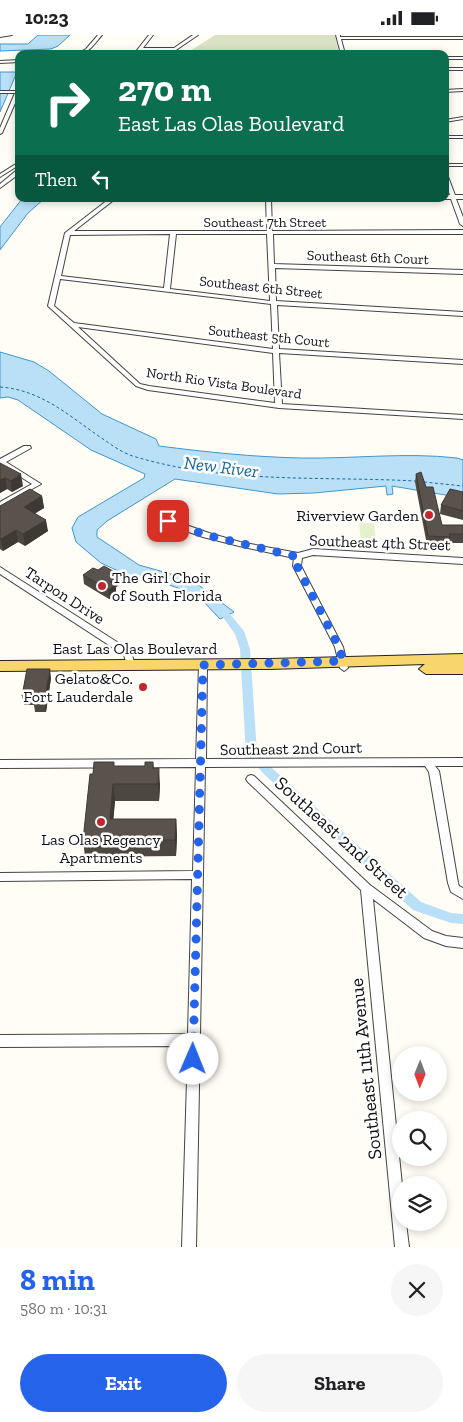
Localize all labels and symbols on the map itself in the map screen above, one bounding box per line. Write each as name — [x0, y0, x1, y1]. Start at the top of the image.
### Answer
street label: Southeast 7th Street — [204, 214, 327, 231]
street label: Southeast 6th Court — [307, 247, 430, 268]
street label: Southeast 6th Street — [199, 273, 324, 303]
street label: Southeast 5th Court — [208, 322, 331, 351]
street label: North Rio Vista Boulevard — [145, 364, 303, 403]
water label: New River — [183, 452, 260, 483]
pin — [147, 500, 189, 542]
place label: Riverview Garden — [296, 506, 420, 525]
marker: Riverview Garden — [423, 509, 435, 521]
street label: Southeast 4th Street — [309, 531, 451, 554]
street label: Tarpon Drive — [21, 563, 108, 628]
place label: The Girl Choir of South Florida — [112, 568, 222, 605]
marker: The Girl Choir of South Florida — [96, 580, 108, 592]
street label: East Las Olas Boulevard — [53, 639, 218, 658]
place label: Gelato&Co. Fort Lauderdale — [23, 669, 133, 706]
marker: Gelato&Co. Fort Lauderdale — [137, 681, 149, 693]
street label: Southeast 2nd Court — [220, 738, 362, 759]
street label: Southeast 2nd Street — [270, 771, 413, 903]
marker: Las Olas Regency Apartments — [95, 816, 107, 828]
place label: Las Olas Regency Apartments — [41, 830, 162, 867]
street label: Southeast 11th Avenue — [345, 977, 386, 1161]
position arrow — [166, 1032, 218, 1084]
north arrow — [392, 1046, 448, 1101]

